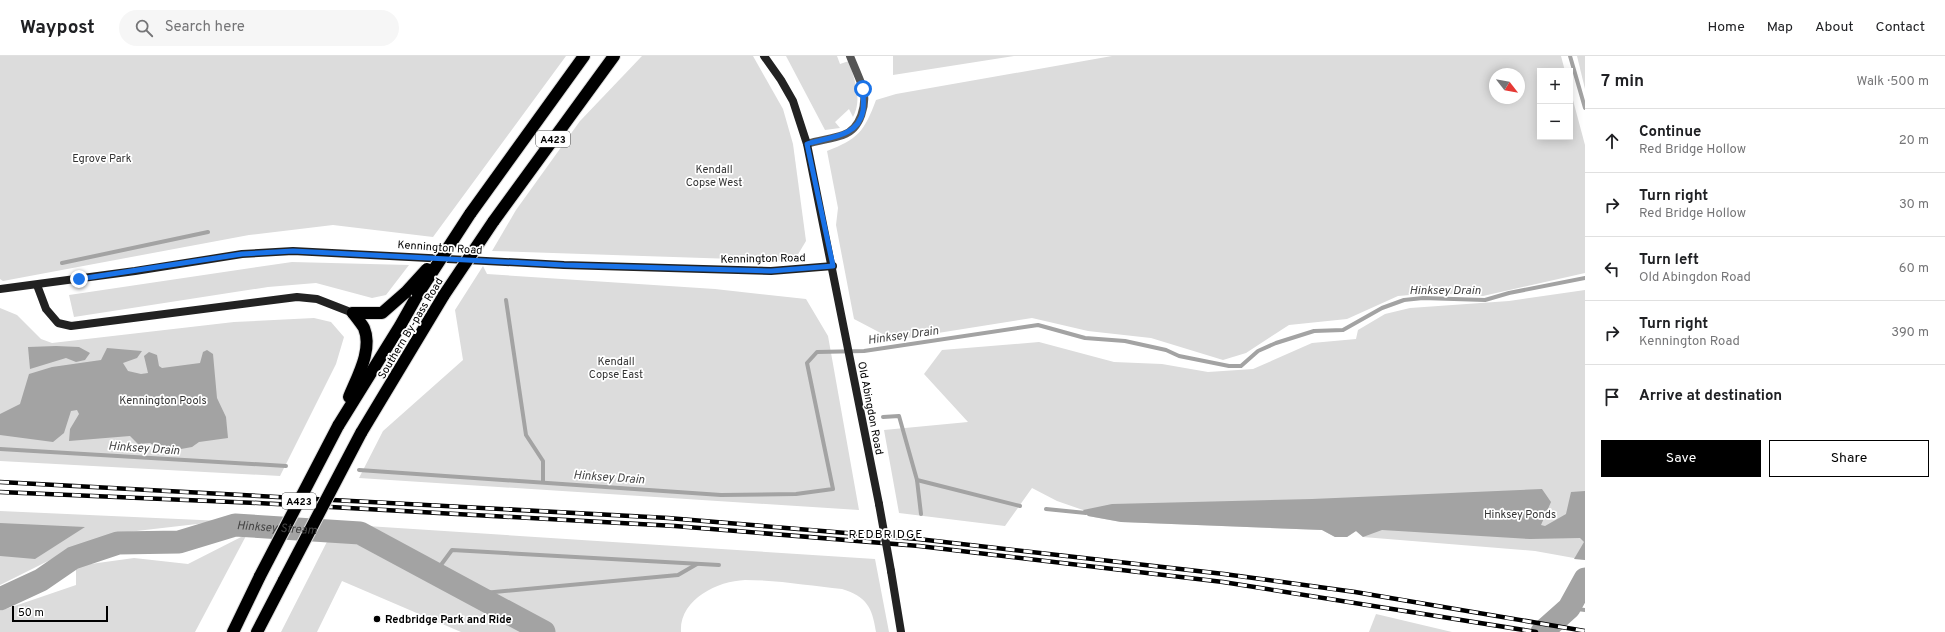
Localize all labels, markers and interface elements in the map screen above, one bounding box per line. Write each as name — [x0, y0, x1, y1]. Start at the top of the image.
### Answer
search box — [119, 10, 399, 46]
text: Waypost — [20, 16, 95, 40]
icon: search — [133, 17, 155, 39]
text: Search here — [165, 18, 245, 37]
text: Home — [1708, 19, 1745, 36]
text: Map — [1767, 19, 1793, 36]
text: About — [1815, 19, 1854, 36]
text: Contact — [1876, 19, 1925, 36]
north arrow — [1489, 68, 1525, 104]
map controls — [1537, 68, 1573, 140]
button: + — [1537, 68, 1573, 104]
text: 7 min — [1601, 71, 1644, 93]
text: Walk · 500 m — [1856, 74, 1929, 90]
route start — [854, 80, 872, 98]
button: − — [1537, 104, 1573, 140]
text: Continue — [1639, 123, 1701, 142]
icon: ahead — [1601, 130, 1623, 152]
road number: A423 — [536, 131, 570, 147]
text: 20 m — [1899, 133, 1929, 149]
text: Red Bridge Hollow — [1639, 142, 1746, 158]
park label: Egrove Park — [72, 152, 132, 166]
park label: Kendall Copse West — [686, 163, 742, 190]
text: Turn right — [1639, 187, 1708, 206]
icon: right — [1601, 194, 1623, 216]
text: 30 m — [1899, 197, 1929, 213]
text: Red Bridge Hollow — [1639, 206, 1746, 222]
street label: Kennington Road — [397, 238, 483, 258]
street label: Kennington Road — [720, 251, 806, 267]
text: Turn left — [1639, 251, 1699, 270]
icon: left — [1601, 258, 1623, 280]
text: 60 m — [1899, 261, 1929, 277]
route end — [70, 270, 88, 288]
text: Old Abingdon Road — [1639, 270, 1751, 286]
street label: Southern By-pass Road — [375, 275, 447, 382]
water label: Hinksey Drain — [1409, 283, 1481, 299]
text: Turn right — [1639, 315, 1708, 334]
icon: right — [1601, 322, 1623, 344]
water label: Hinksey Drain — [867, 323, 940, 349]
text: 390 m — [1891, 325, 1929, 341]
text: Kennington Road — [1639, 334, 1740, 350]
park label: Kendall Copse East — [589, 355, 643, 382]
street label: Old Abingdon Road — [854, 360, 886, 456]
icon: arrive — [1601, 386, 1623, 408]
text: Arrive at destination — [1639, 387, 1782, 406]
park label: Kennington Pools — [119, 394, 207, 408]
water label: Hinksey Drain — [108, 439, 181, 460]
button: Save — [1601, 440, 1761, 477]
button: Share — [1769, 440, 1929, 477]
water label: Hinksey Drain — [573, 468, 646, 489]
road number: A423 — [282, 493, 316, 509]
park label: Hinksey Ponds — [1484, 508, 1556, 522]
water label: Hinksey Stream — [236, 518, 318, 539]
district label: REDBRIDGE — [849, 527, 924, 543]
scale bar — [12, 604, 108, 623]
text: 50 m — [18, 606, 44, 620]
place label: Redbridge Park and Ride — [385, 613, 512, 627]
marker: Redbridge Park and Ride — [372, 614, 382, 624]

